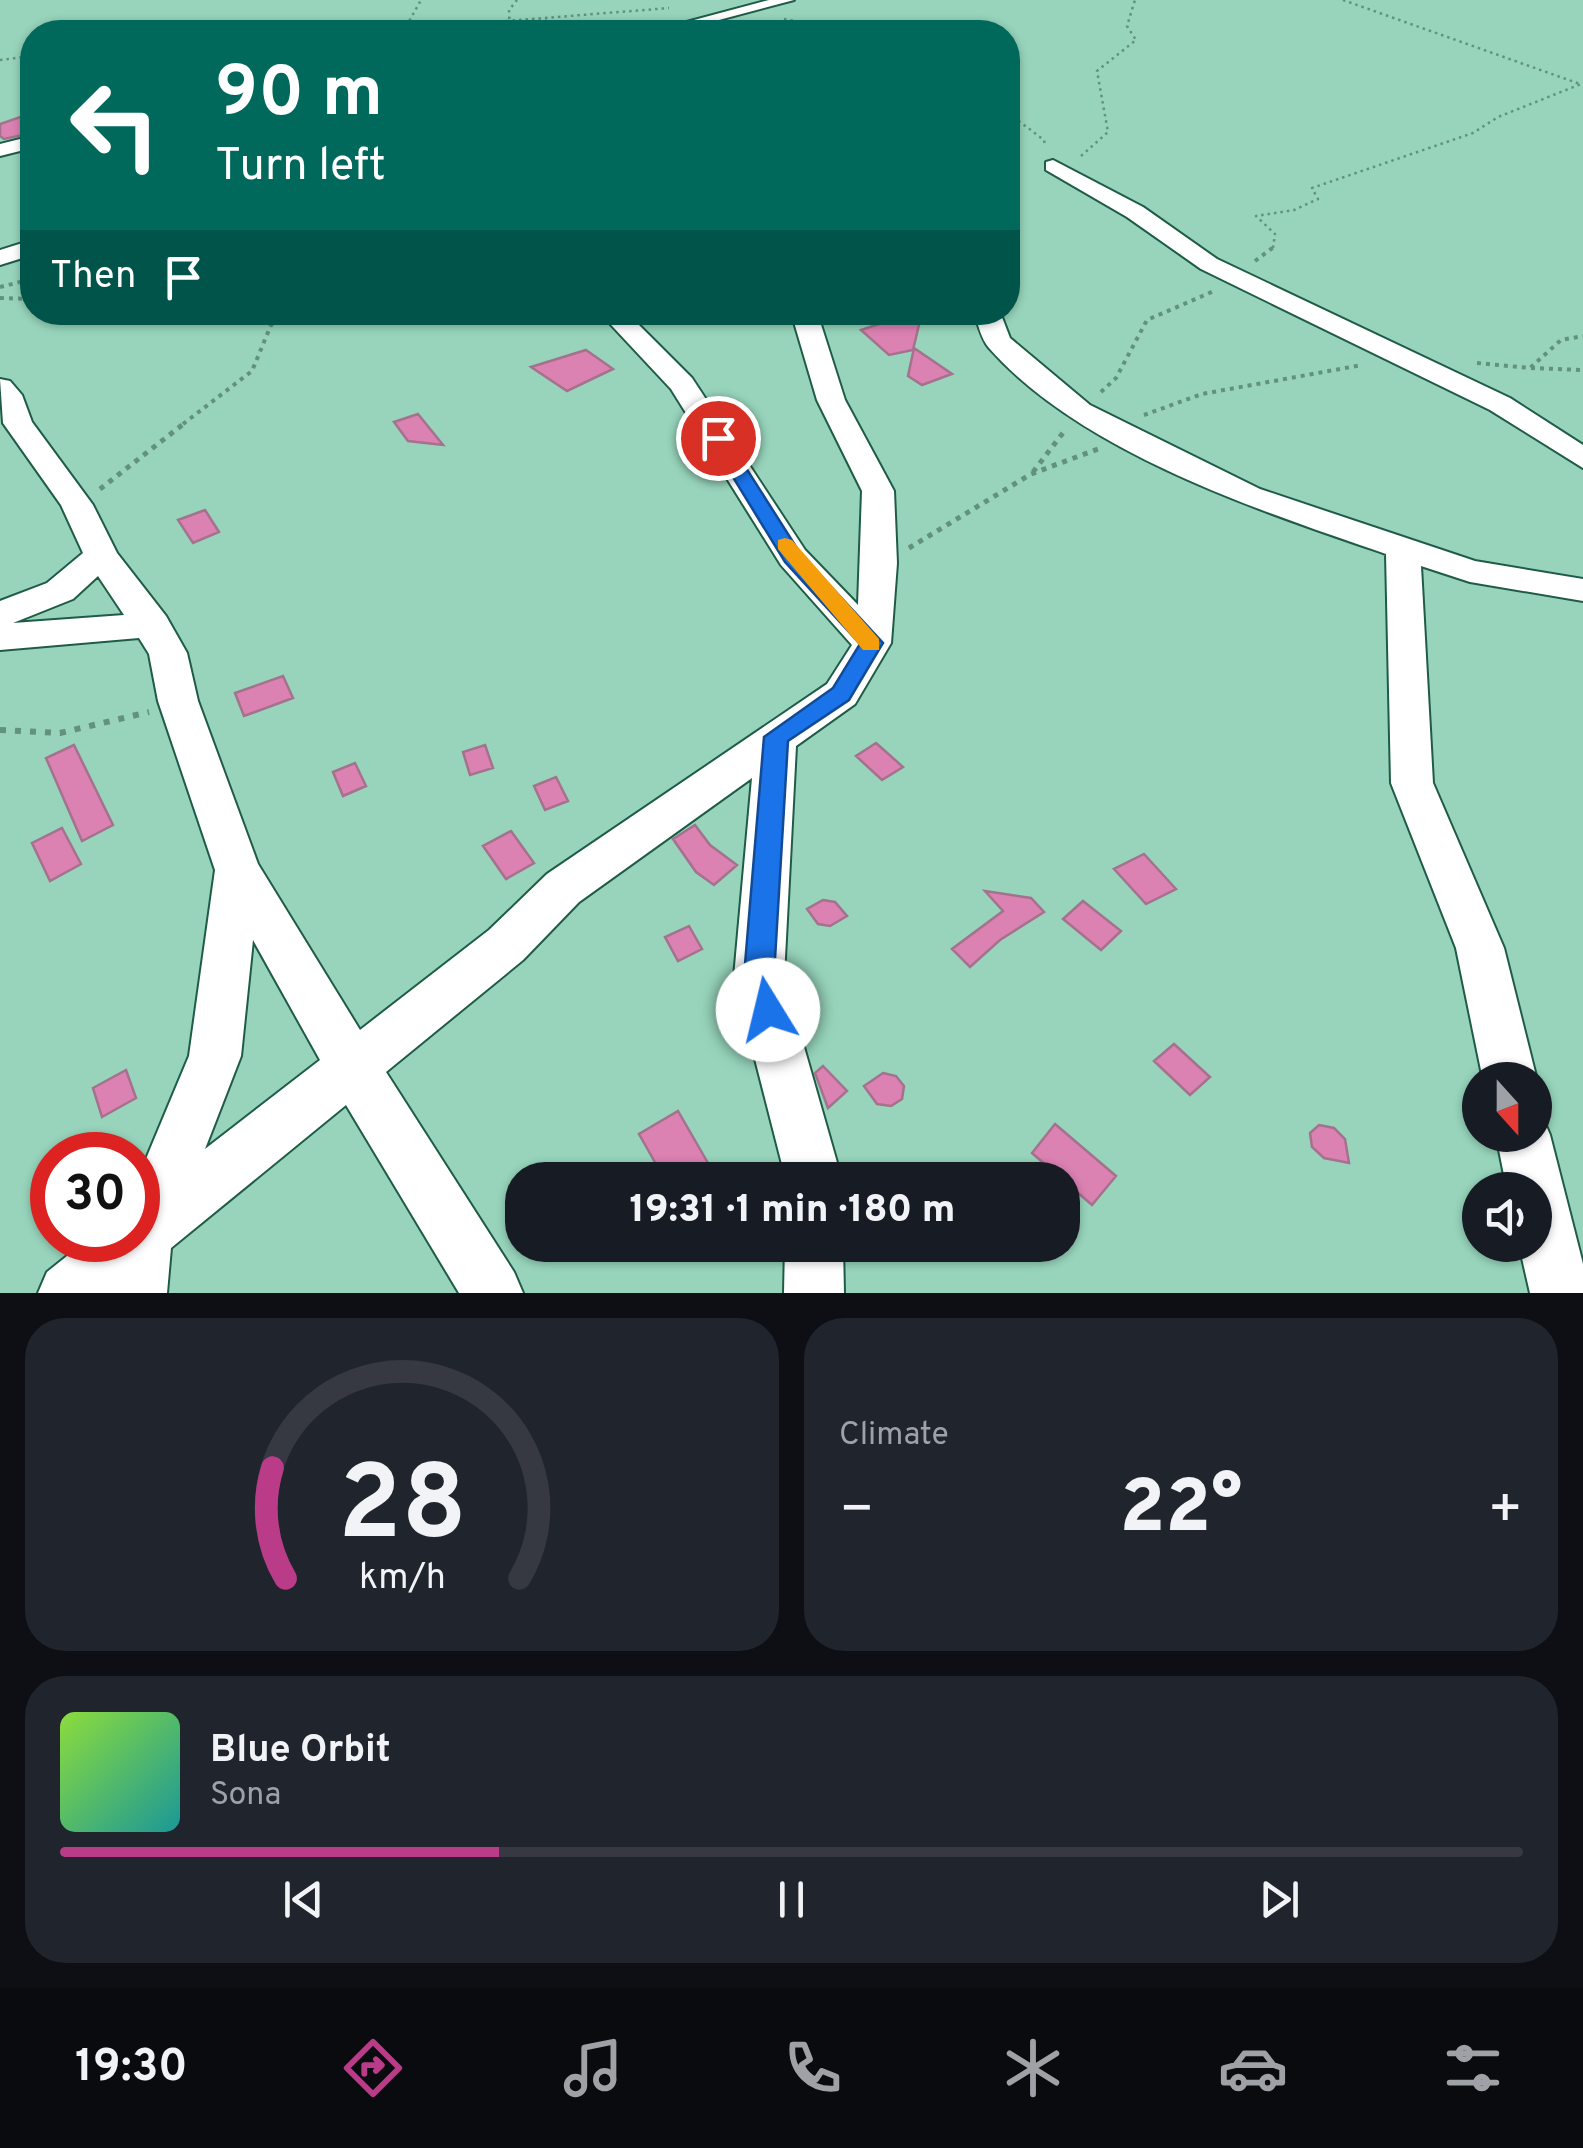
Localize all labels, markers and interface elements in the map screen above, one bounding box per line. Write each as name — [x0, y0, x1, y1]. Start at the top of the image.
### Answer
text: 90 m — [215, 52, 383, 141]
icon: left — [50, 60, 180, 190]
text: Turn left — [215, 139, 386, 196]
icon: arrive — [156, 250, 211, 305]
text: Then — [50, 253, 136, 302]
pin — [676, 396, 761, 481]
icon: arrive — [691, 411, 746, 466]
position arrow — [716, 958, 820, 1062]
north arrow — [1462, 1062, 1552, 1152]
map controls — [1462, 1062, 1552, 1262]
speed limit sign: 30 — [30, 1132, 160, 1262]
button: sound — [1462, 1172, 1552, 1262]
text: 19:31 · 1 min · 180 m — [630, 1187, 955, 1236]
text: Climate — [839, 1416, 949, 1456]
text: 28 — [337, 1444, 467, 1576]
text: 22° — [1119, 1464, 1243, 1559]
text: − — [839, 1477, 874, 1547]
text: + — [1488, 1477, 1523, 1547]
text: km/h — [359, 1556, 445, 1602]
text: Blue Orbit — [210, 1727, 391, 1776]
text: Sona — [210, 1776, 281, 1816]
icon: previous — [276, 1872, 331, 1927]
icon: pause — [764, 1872, 819, 1927]
icon: next — [1252, 1872, 1307, 1927]
icon: directions — [338, 2033, 408, 2103]
icon: music — [558, 2033, 628, 2103]
icon: phone — [778, 2033, 848, 2103]
icon: climate — [998, 2033, 1068, 2103]
icon: car — [1218, 2033, 1288, 2103]
icon: filters — [1438, 2033, 1508, 2103]
text: 19:30 — [75, 2040, 188, 2097]

